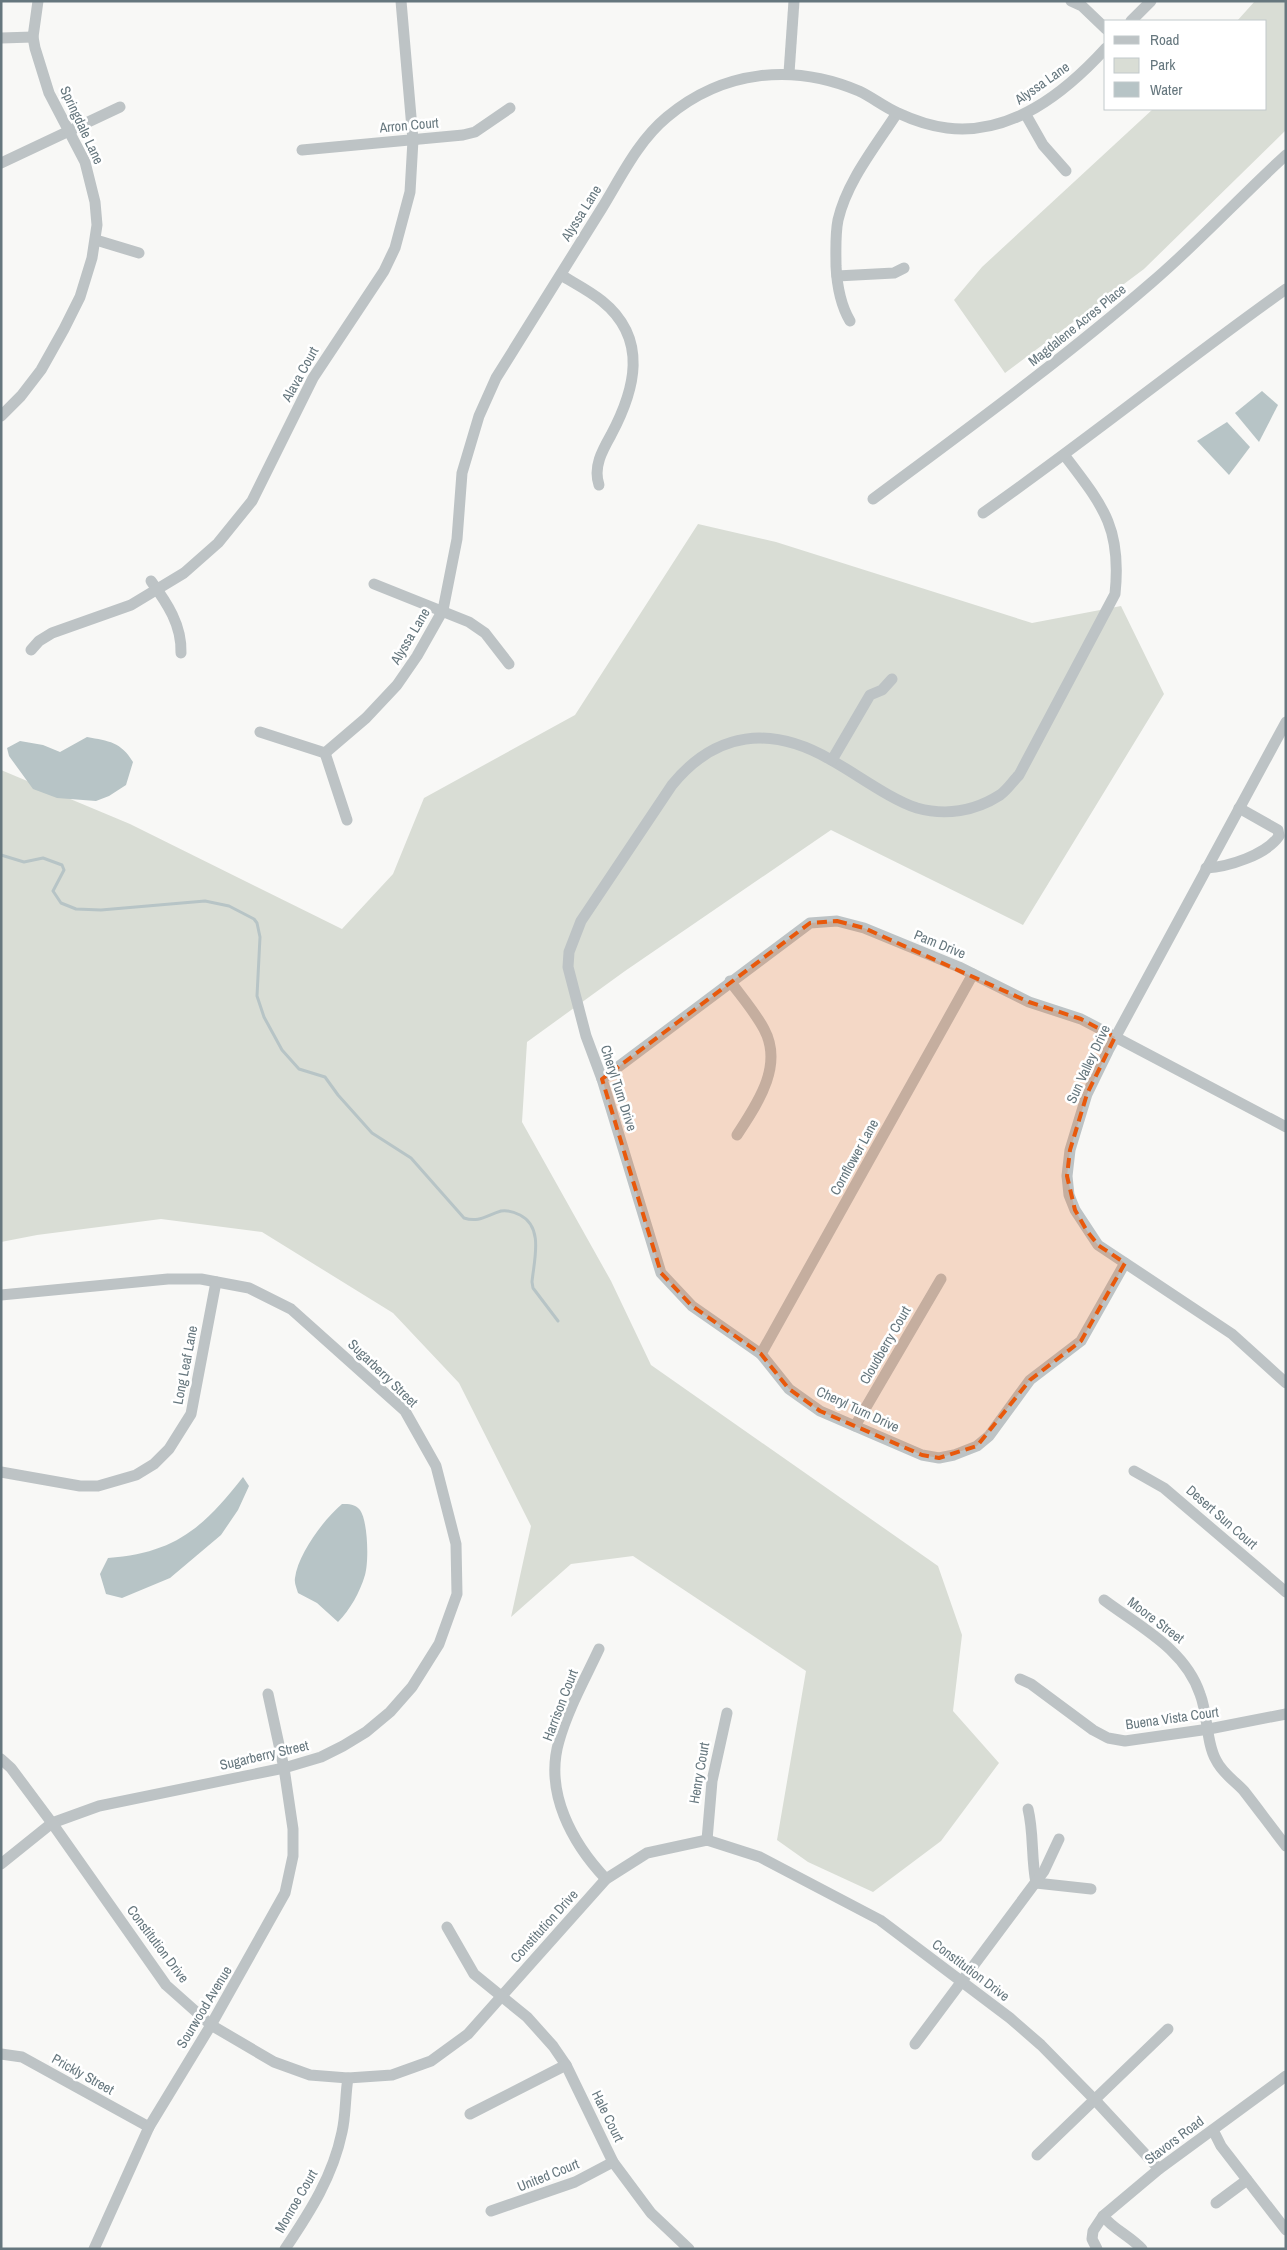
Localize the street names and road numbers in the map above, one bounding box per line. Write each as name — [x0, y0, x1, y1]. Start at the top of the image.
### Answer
street label: Alyssa Lane — [1010, 58, 1073, 109]
street label: Springdale Lane — [56, 83, 108, 167]
street label: Arron Court — [378, 113, 439, 137]
street label: Alyssa Lane — [556, 182, 605, 245]
street label: Magdalene Acres Place — [1024, 280, 1130, 370]
street label: Alava Court — [277, 343, 322, 405]
street label: Alyssa Lane — [386, 605, 434, 668]
street label: Pam Drive — [911, 925, 969, 963]
street label: Sun Valley Drive — [1062, 1022, 1114, 1106]
street label: Cheryl Turn Drive — [597, 1043, 641, 1133]
street label: Cornflower Lane — [826, 1116, 882, 1198]
street label: Cloudberry Court — [855, 1303, 915, 1387]
street label: Long Leaf Lane — [169, 1324, 201, 1406]
street label: Sugarberry Street — [344, 1335, 422, 1411]
street label: Cheryl Turn Drive — [814, 1382, 902, 1436]
street label: Desert Sun Court — [1183, 1481, 1261, 1553]
street label: Moore Street — [1124, 1593, 1188, 1647]
street label: Harrison Court — [538, 1667, 582, 1743]
street label: Buena Vista Court — [1124, 1703, 1220, 1733]
street label: Sugarberry Street — [218, 1736, 310, 1774]
street label: Henry Court — [685, 1741, 713, 1805]
street label: Constitution Drive — [506, 1886, 582, 1966]
street label: Constitution Drive — [123, 1902, 193, 1986]
street label: Constitution Drive — [929, 1935, 1013, 2005]
street label: Sourwood Avenue — [172, 1963, 236, 2051]
street label: Prickly Street — [49, 2050, 117, 2098]
street label: Hale Court — [588, 2087, 628, 2145]
street label: Stavors Road — [1141, 2112, 1207, 2168]
street label: United Court — [514, 2154, 582, 2196]
street label: Monroe Court — [271, 2166, 321, 2236]

